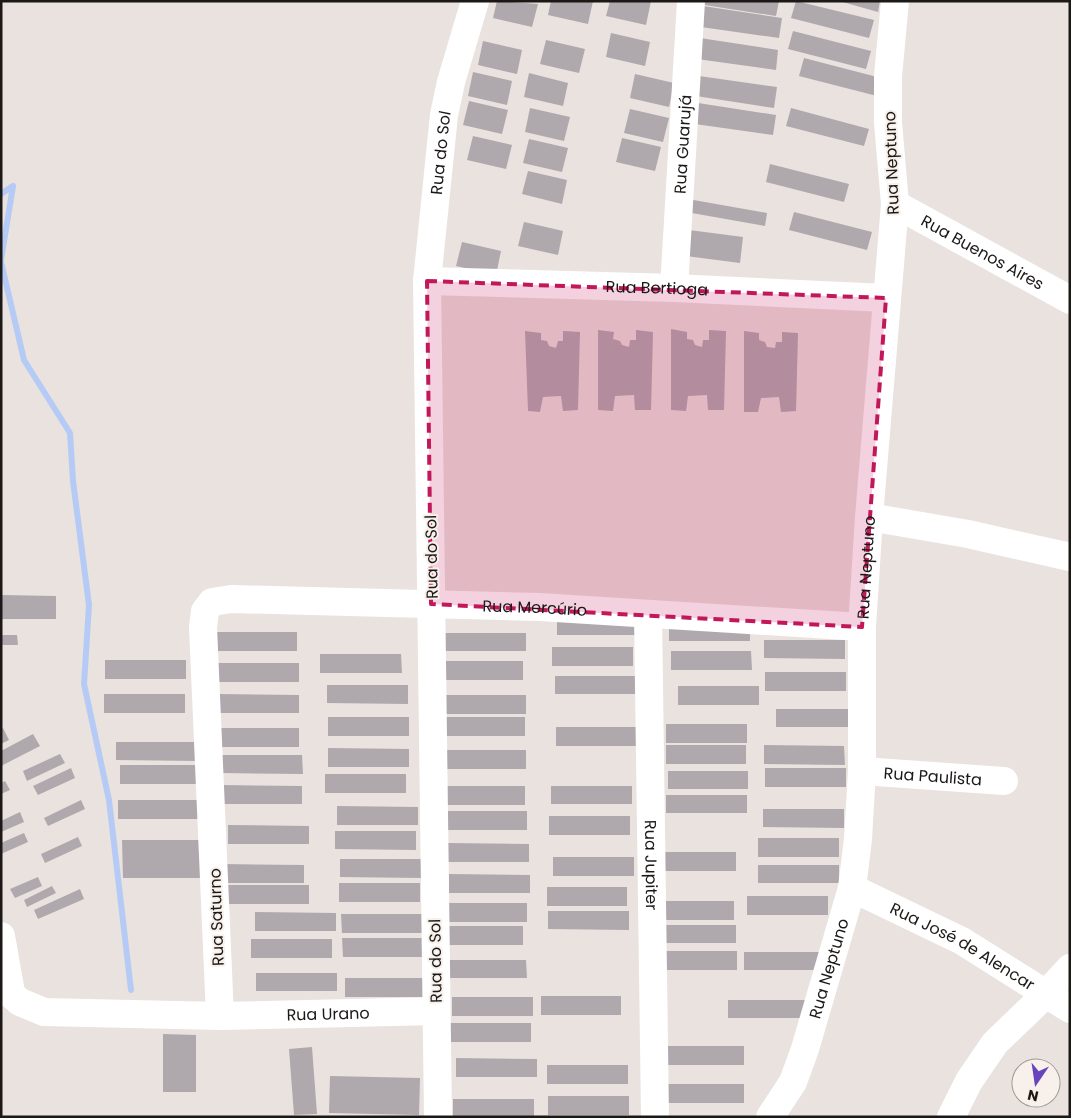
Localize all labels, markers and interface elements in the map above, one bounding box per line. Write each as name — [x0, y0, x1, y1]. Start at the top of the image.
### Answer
street label: Rua Guarujá — [669, 94, 697, 195]
street label: Rua do Sol — [425, 109, 457, 196]
street label: Rua Neptuno — [878, 111, 905, 215]
street label: Rua Buenos Aires — [917, 209, 1048, 296]
street label: Rua Bertioga — [605, 275, 709, 302]
street label: Rua do Sol — [419, 515, 444, 599]
street label: Rua Neptuno — [852, 515, 881, 620]
street label: Rua Mercúrio — [482, 595, 588, 622]
street label: Rua Paulista — [883, 762, 983, 791]
street label: Rua Jupiter — [639, 820, 663, 910]
street label: Rua Saturno — [203, 868, 230, 966]
street label: Rua José de Alencar — [886, 897, 1039, 996]
street label: Rua Neptuno — [803, 916, 855, 1021]
street label: Rua do Sol — [423, 919, 448, 1003]
street label: Rua Urano — [286, 1002, 370, 1026]
north arrow — [1011, 1058, 1061, 1108]
text: N — [1026, 1085, 1040, 1107]

